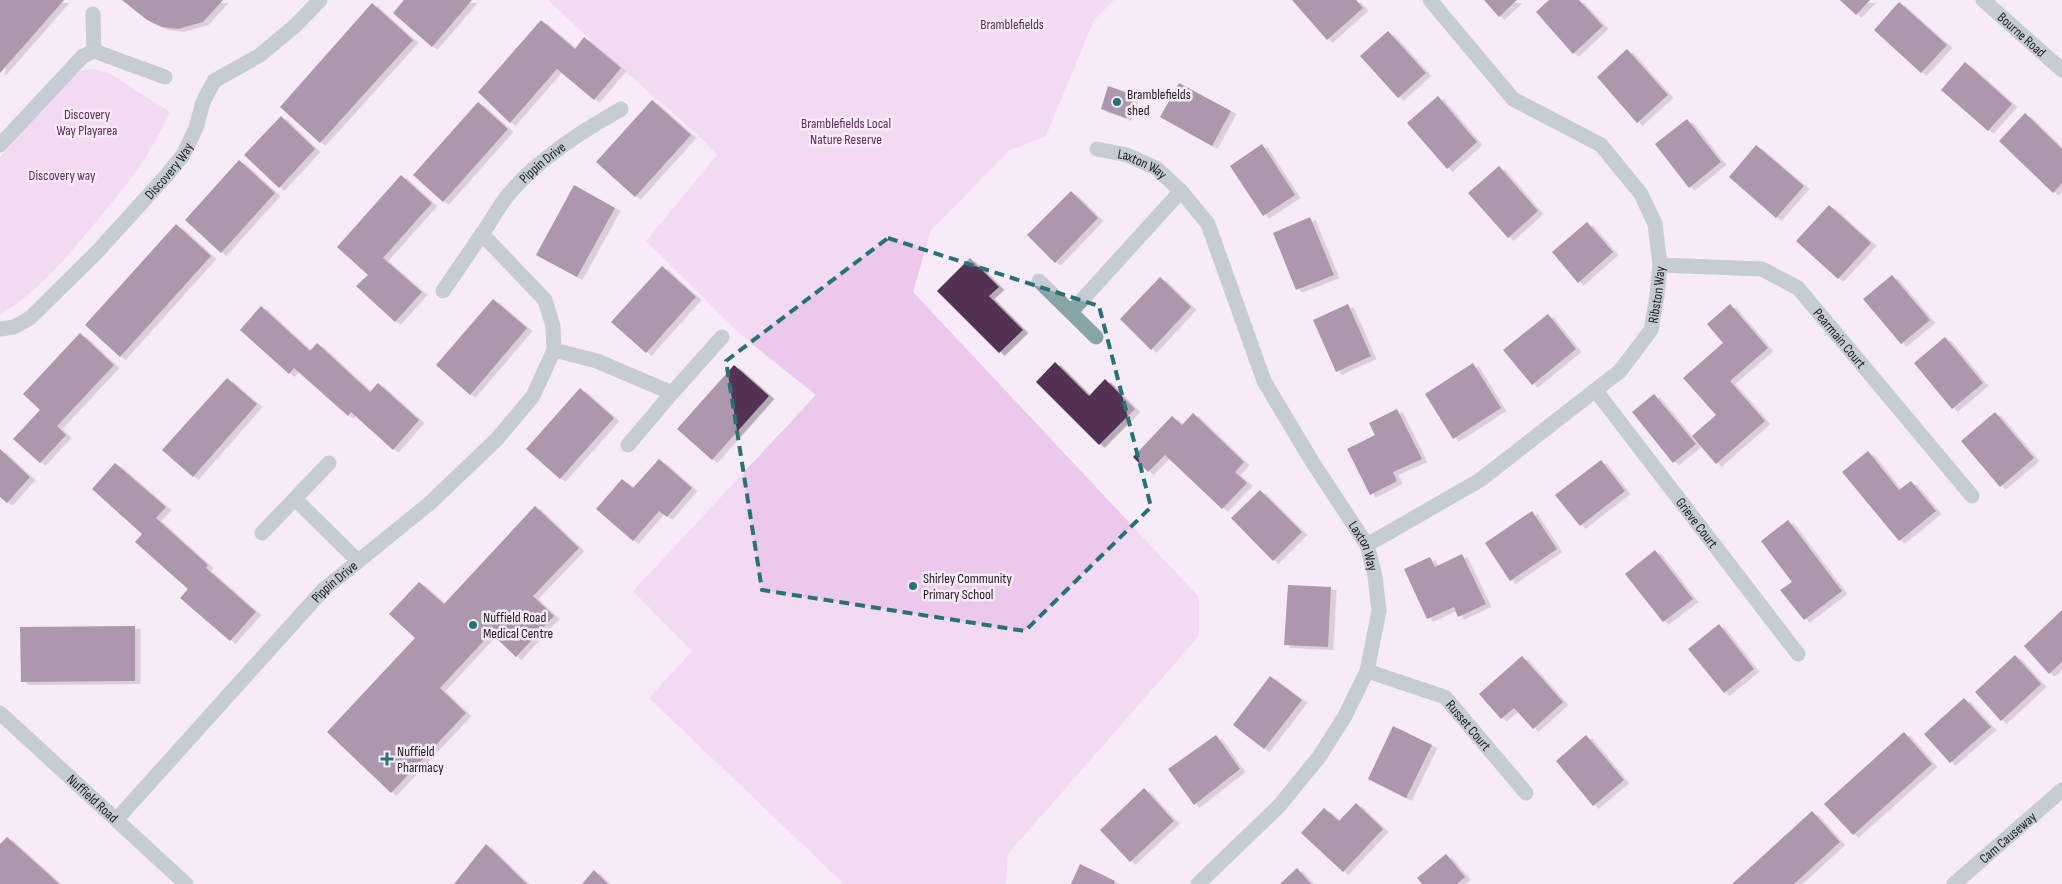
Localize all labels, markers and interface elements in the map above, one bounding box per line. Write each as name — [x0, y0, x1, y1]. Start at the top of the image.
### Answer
street label: Bourne Road — [1994, 9, 2050, 61]
park label: Bramblefields — [980, 16, 1044, 33]
place label: Bramblefields shed — [1127, 86, 1191, 119]
marker: Bramblefields shed — [1111, 96, 1123, 108]
park label: Discovery Way Playarea — [57, 106, 117, 139]
park label: Bramblefields Local Nature Reserve — [801, 115, 891, 148]
street label: Pippin Drive — [515, 138, 569, 187]
street label: Discovery Way — [141, 139, 196, 203]
street label: Laxton Way — [1116, 145, 1171, 183]
park label: Discovery way — [29, 167, 96, 184]
street label: Ribston Way — [1644, 265, 1668, 325]
street label: Pearmain Court — [1810, 305, 1870, 371]
street label: Grieve Court — [1672, 494, 1722, 551]
street label: Laxton Way — [1345, 518, 1382, 573]
street label: Pippin Drive — [308, 557, 361, 606]
place label: Shirley Community Primary School — [923, 570, 1013, 603]
marker: Shirley Community Primary School — [907, 580, 919, 592]
place label: Nuffield Road Medical Centre — [483, 609, 553, 642]
marker: Nuffield Road Medical Centre — [467, 619, 479, 631]
street label: Russet Court — [1443, 696, 1495, 754]
place label: Nuffield Pharmacy — [397, 743, 444, 776]
marker: Nuffield Pharmacy — [381, 753, 393, 765]
street label: Nuffield Road — [64, 771, 122, 826]
street label: Cam Causeway — [1976, 808, 2040, 867]

